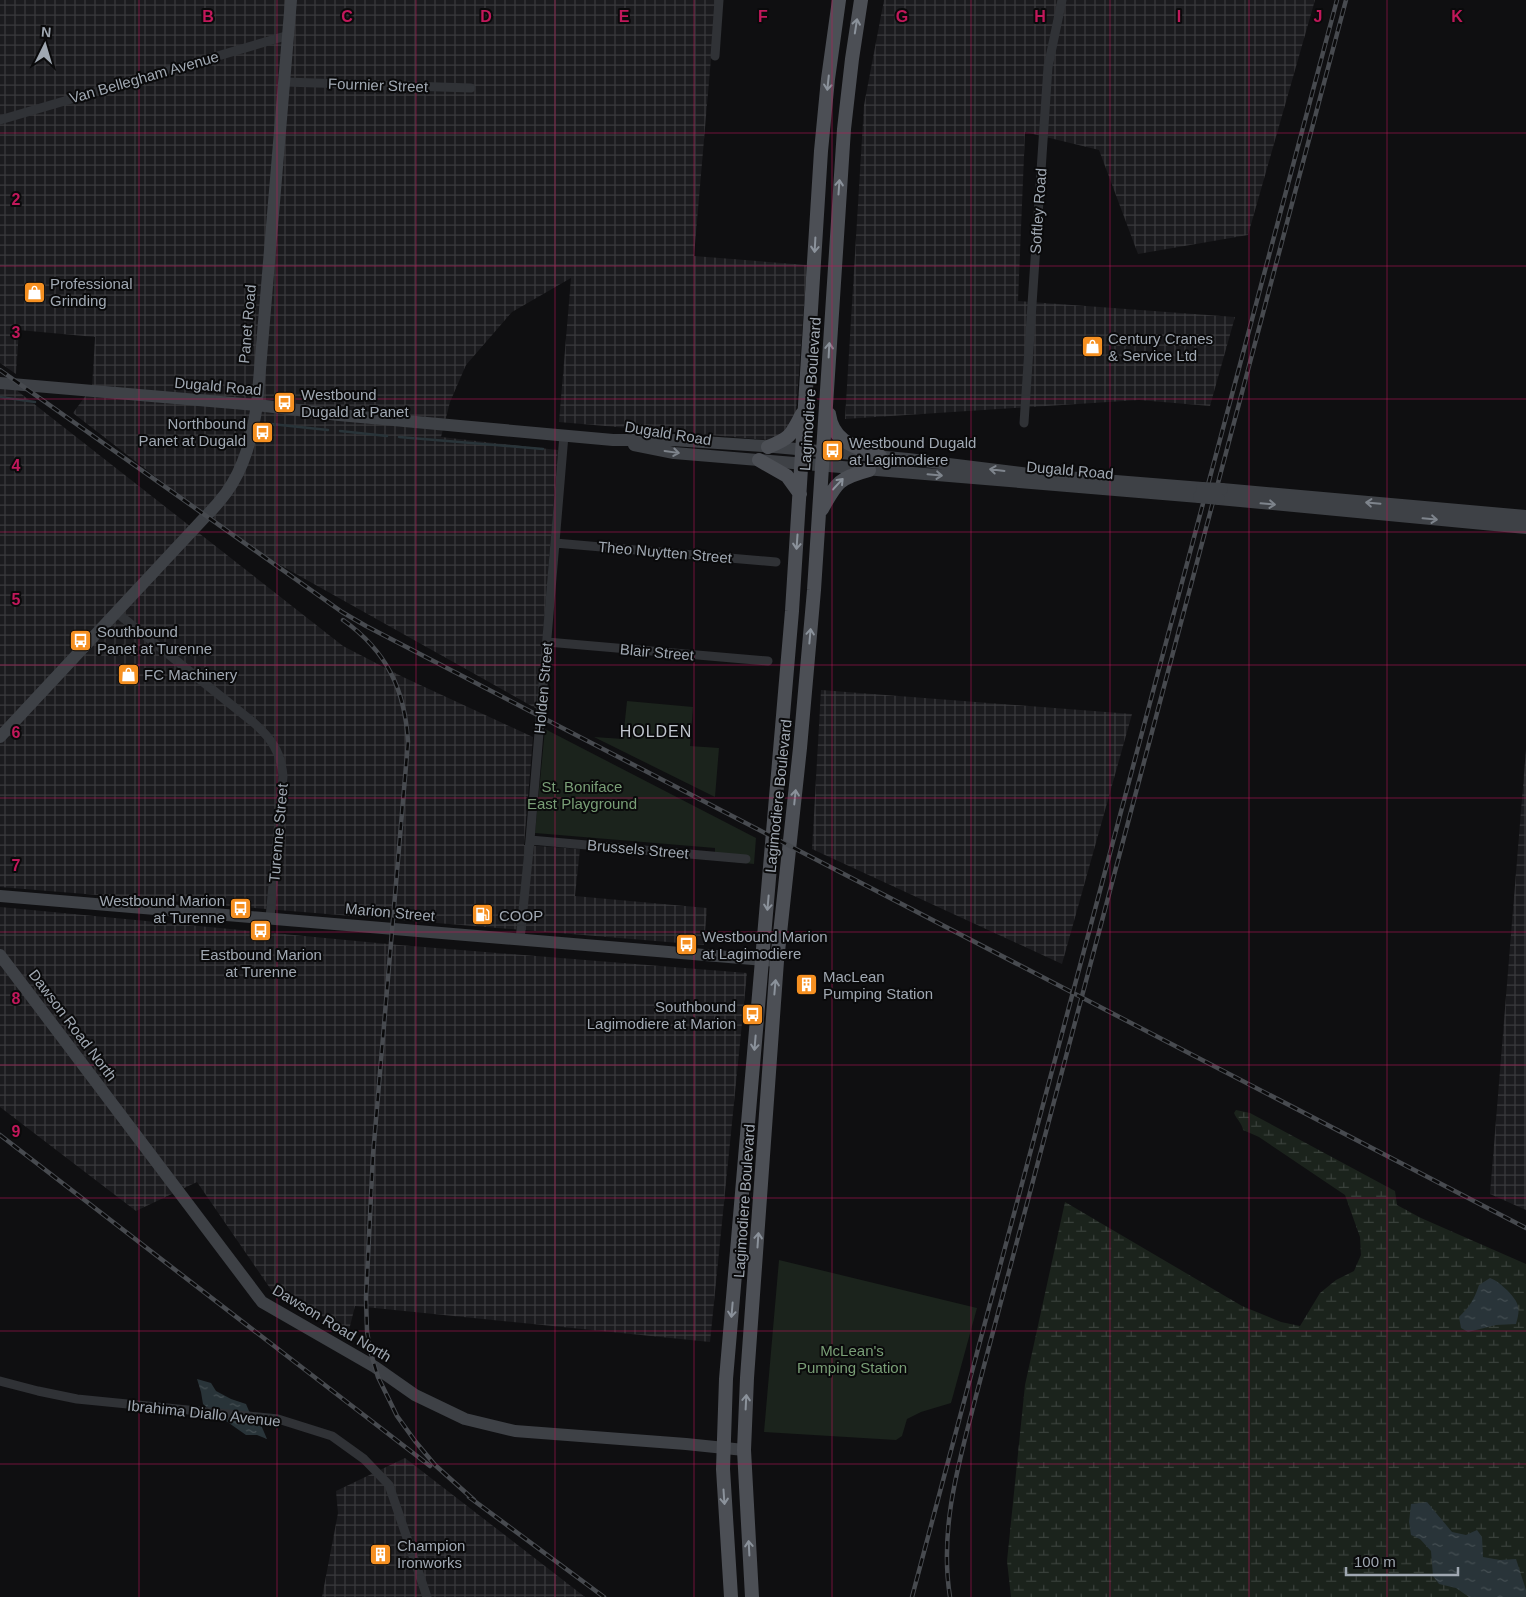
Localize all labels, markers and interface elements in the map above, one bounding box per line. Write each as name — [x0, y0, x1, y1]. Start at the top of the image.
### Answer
text: B — [202, 8, 214, 25]
text: C — [341, 8, 353, 25]
text: D — [480, 8, 492, 25]
text: E — [619, 8, 630, 25]
text: F — [758, 8, 768, 25]
text: G — [896, 8, 908, 25]
text: H — [1034, 8, 1046, 25]
text: I — [1177, 8, 1181, 25]
text: J — [1314, 8, 1322, 25]
text: K — [1451, 8, 1463, 25]
one-way arrow — [852, 18, 862, 34]
north arrow — [20, 20, 70, 70]
text: N — [40, 24, 52, 40]
street label: Van Bellegham Avenue — [67, 48, 221, 106]
street label: Fournier Street — [328, 75, 429, 95]
one-way arrow — [823, 75, 833, 91]
street label: Softley Road — [1027, 168, 1049, 254]
one-way arrow — [835, 180, 844, 196]
text: 2 — [12, 191, 21, 208]
one-way arrow — [810, 237, 819, 253]
place label: Professional Grinding — [50, 275, 133, 309]
shop icon: Professional Grinding — [22, 280, 46, 304]
street label: Panet Road — [235, 284, 259, 364]
street label: Lagimodiere Boulevard — [796, 316, 824, 472]
text: 3 — [12, 324, 21, 341]
place label: Century Cranes & Service Ltd — [1108, 330, 1213, 364]
shop icon: Century Cranes & Service Ltd — [1080, 335, 1104, 359]
one-way arrow — [825, 342, 834, 358]
street label: Dugald Road — [174, 374, 262, 398]
place label: Westbound Dugald at Panet — [301, 386, 409, 420]
bus stop icon: Westbound Dugald at Panet — [273, 391, 297, 415]
place label: Northbound Panet at Dugald — [138, 415, 246, 449]
street label: Dugald Road — [623, 418, 713, 448]
bus stop icon: Northbound Panet at Dugald — [250, 420, 274, 444]
place label: Westbound Dugald at Lagimodiere — [849, 434, 976, 468]
bus stop icon: Westbound Dugald at Lagimodiere — [821, 439, 845, 463]
one-way arrow — [663, 448, 679, 458]
text: 4 — [12, 457, 21, 474]
street label: Dugald Road — [1026, 458, 1114, 482]
one-way arrow — [989, 465, 1005, 475]
one-way arrow — [927, 470, 943, 480]
one-way arrow — [832, 478, 844, 491]
one-way arrow — [1365, 498, 1381, 507]
one-way arrow — [1260, 499, 1276, 508]
one-way arrow — [1421, 514, 1437, 523]
one-way arrow — [792, 534, 801, 550]
street label: Theo Nuytten Street — [597, 538, 733, 566]
text: 5 — [12, 591, 21, 608]
place label: Southbound Panet at Turenne — [97, 623, 212, 657]
bus stop icon: Southbound Panet at Turenne — [69, 628, 93, 652]
one-way arrow — [806, 628, 815, 644]
street label: Blair Street — [619, 640, 696, 664]
street label: Holden Street — [531, 641, 556, 734]
shop icon: FC Machinery — [116, 662, 140, 686]
place label: FC Machinery — [144, 666, 238, 683]
street label: Lagimodiere Boulevard — [761, 718, 795, 874]
district label: HOLDEN — [620, 723, 692, 740]
text: 6 — [12, 724, 21, 741]
park label: St. Boniface East Playground — [527, 778, 637, 812]
street label: Turenne Street — [265, 782, 291, 883]
one-way arrow — [790, 790, 800, 806]
street label: Brussels Street — [587, 836, 690, 862]
text: 7 — [12, 857, 21, 874]
place label: Westbound Marion at Turenne — [99, 892, 225, 926]
one-way arrow — [763, 895, 772, 911]
bus stop icon: Westbound Marion at Turenne — [229, 897, 253, 921]
street label: Marion Street — [344, 900, 436, 924]
fuel station icon: COOP — [471, 903, 495, 927]
place label: COOP — [499, 907, 543, 924]
bus stop icon: Eastbound Marion at Turenne — [249, 919, 273, 943]
place label: Westbound Marion at Lagimodiere — [702, 928, 828, 962]
bus stop icon: Westbound Marion at Lagimodiere — [674, 933, 698, 957]
place label: Eastbound Marion at Turenne — [200, 946, 322, 980]
street label: Dawson Road North — [26, 966, 120, 1084]
place label: MacLean Pumping Station — [823, 968, 933, 1002]
building icon: MacLean Pumping Station — [795, 973, 819, 997]
one-way arrow — [770, 979, 780, 995]
text: 8 — [12, 990, 21, 1007]
place label: Southbound Lagimodiere at Marion — [587, 998, 736, 1032]
bus stop icon: Southbound Lagimodiere at Marion — [740, 1003, 764, 1027]
one-way arrow — [750, 1035, 760, 1051]
text: 9 — [12, 1123, 21, 1140]
street label: Lagimodiere Boulevard — [730, 1123, 758, 1279]
one-way arrow — [754, 1232, 763, 1248]
street label: Dawson Road North — [270, 1281, 394, 1365]
one-way arrow — [727, 1301, 737, 1317]
park label: McLean's Pumping Station — [797, 1342, 907, 1376]
one-way arrow — [742, 1394, 751, 1410]
street label: Ibrahima Diallo Avenue — [127, 1396, 281, 1430]
one-way arrow — [720, 1489, 729, 1505]
place label: Champion Ironworks — [397, 1537, 465, 1571]
one-way arrow — [744, 1541, 753, 1557]
building icon: Champion Ironworks — [369, 1542, 393, 1566]
scale bar — [1346, 1544, 1458, 1576]
text: 100 m — [1354, 1553, 1396, 1570]

